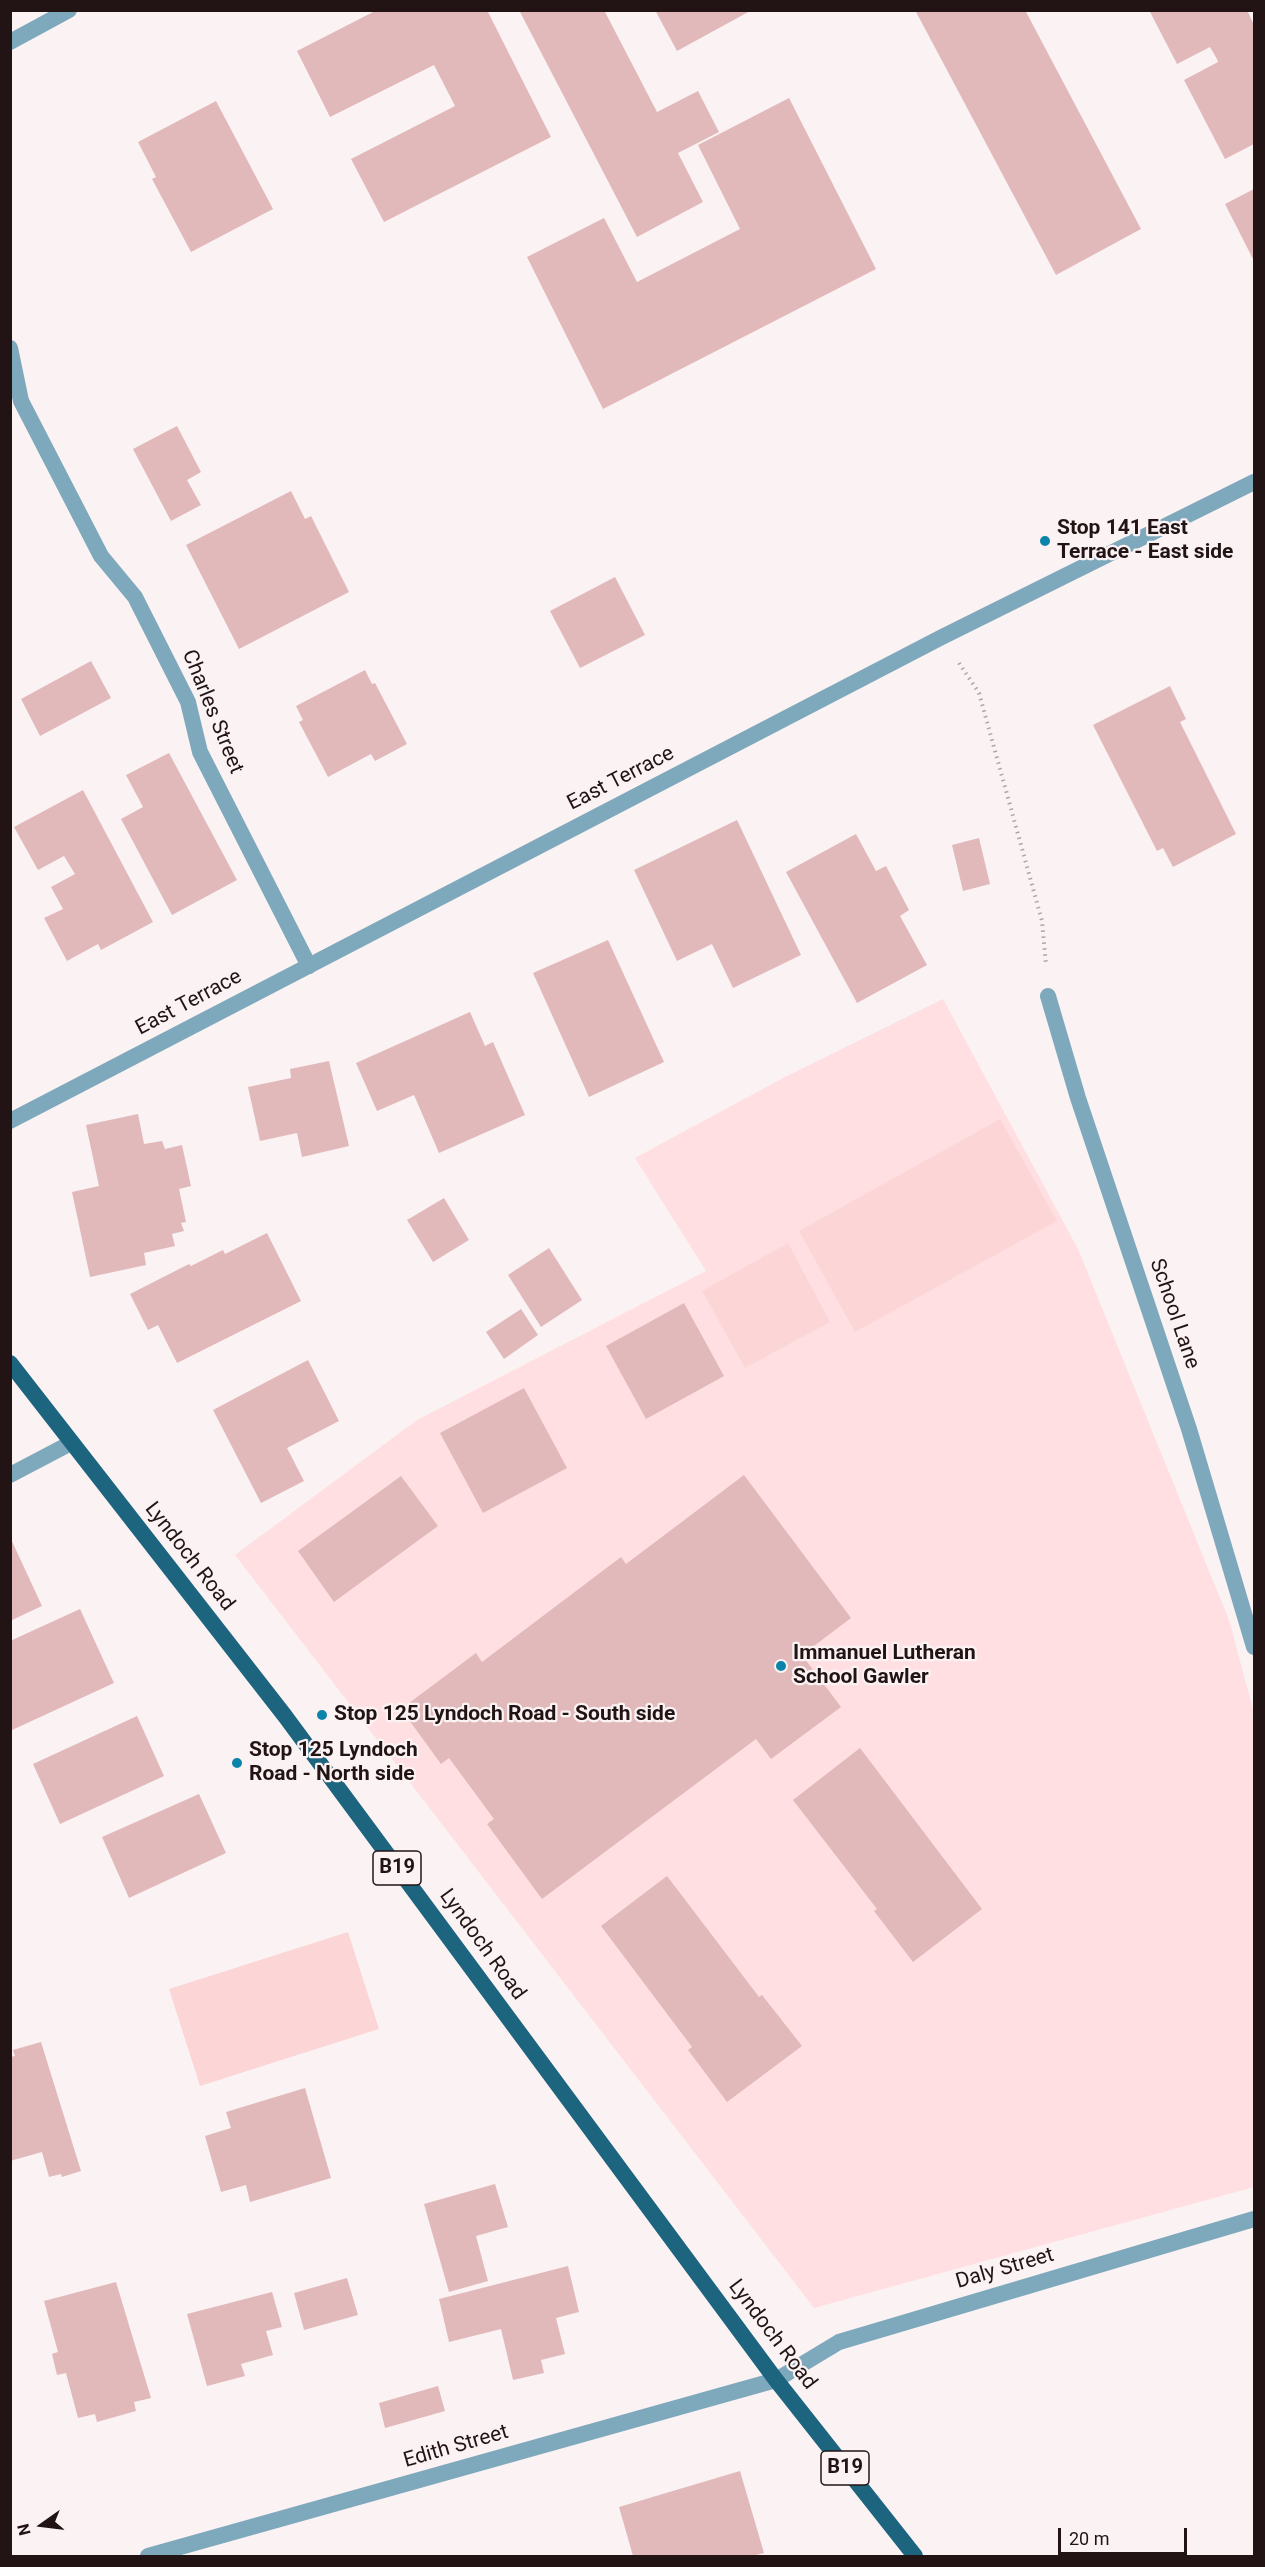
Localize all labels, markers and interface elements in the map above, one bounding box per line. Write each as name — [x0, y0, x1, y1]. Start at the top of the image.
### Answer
place label: Stop 141 East Terrace - East side — [1057, 516, 1233, 566]
marker: Stop 141 East Terrace - East side — [1038, 534, 1052, 548]
street label: Charles Street — [176, 646, 248, 778]
street label: East Terrace — [563, 741, 679, 817]
street label: East Terrace — [132, 965, 246, 1041]
street label: School Lane — [1143, 1256, 1205, 1372]
street label: Lyndoch Road — [139, 1498, 239, 1616]
place label: Immanuel Lutheran School Gawler — [793, 1641, 976, 1691]
marker: Immanuel Lutheran School Gawler — [774, 1659, 788, 1673]
place label: Stop 125 Lyndoch Road - South side — [334, 1702, 675, 1728]
marker: Stop 125 Lyndoch Road - South side — [315, 1708, 329, 1722]
place label: Stop 125 Lyndoch Road - North side — [249, 1738, 418, 1788]
marker: Stop 125 Lyndoch Road - North side — [230, 1756, 244, 1770]
road number: B19 — [373, 1851, 421, 1885]
street label: Lyndoch Road — [433, 1885, 531, 2005]
street label: Daly Street — [953, 2243, 1057, 2295]
street label: Lyndoch Road — [722, 2275, 822, 2395]
street label: Edith Street — [401, 2420, 511, 2474]
road number: B19 — [821, 2451, 869, 2485]
north arrow — [12, 2495, 72, 2555]
scale bar — [1061, 2516, 1190, 2554]
text: N — [13, 2522, 35, 2537]
text: 20 m — [1069, 2528, 1109, 2549]

